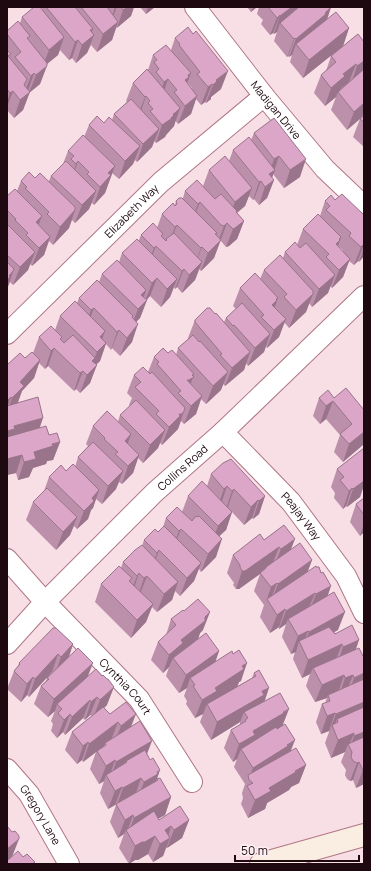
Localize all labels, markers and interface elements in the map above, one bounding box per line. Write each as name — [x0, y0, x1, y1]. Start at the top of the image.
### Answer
street label: Madigan Drive — [248, 77, 305, 143]
street label: Elizabeth Way — [101, 180, 162, 241]
street label: Collins Road — [154, 441, 211, 494]
street label: Peajay Way — [278, 488, 325, 543]
street label: Cynthia Court — [96, 655, 155, 717]
street label: Gregory Lane — [17, 781, 65, 848]
scale bar — [235, 837, 359, 863]
text: 50 m — [241, 842, 268, 859]

